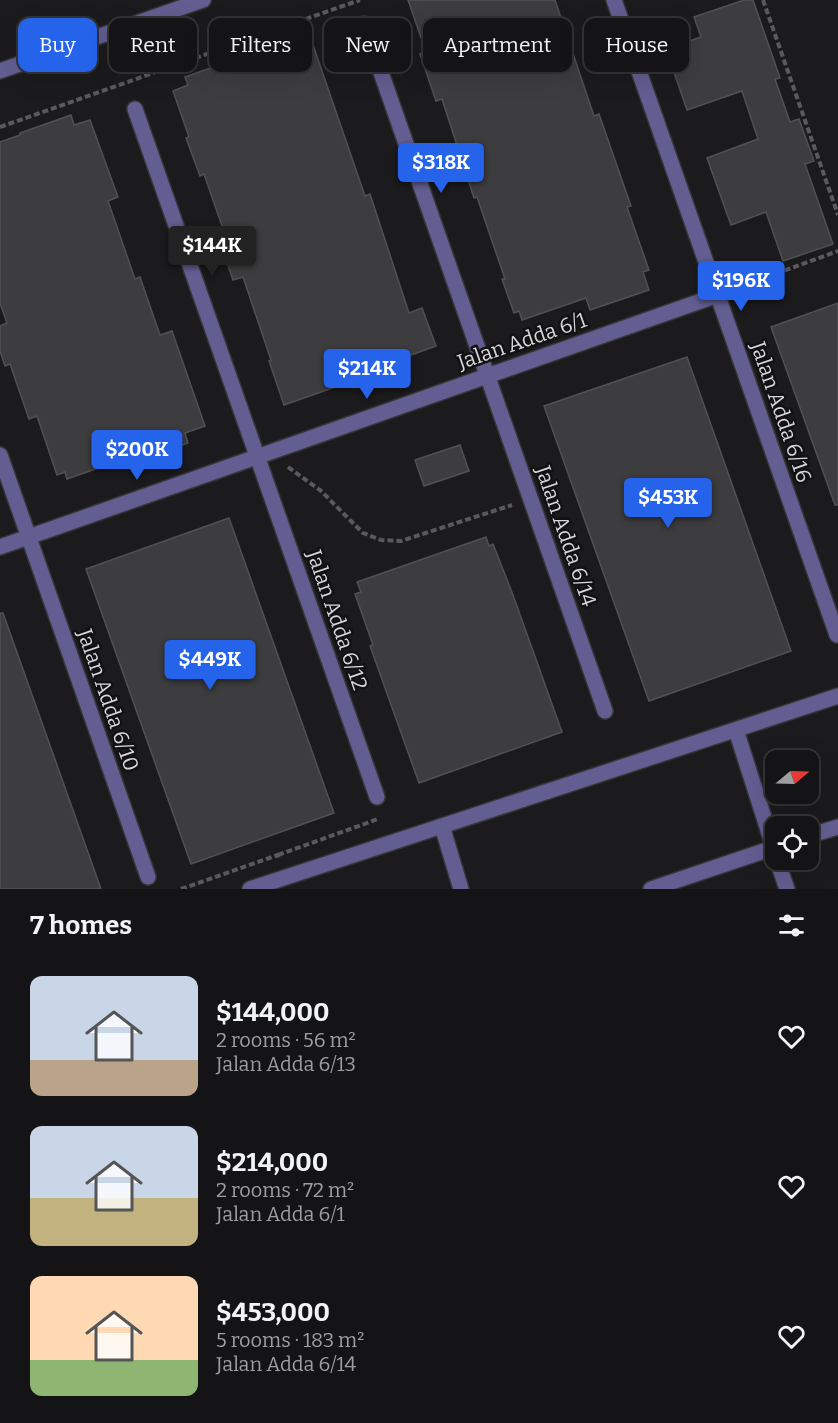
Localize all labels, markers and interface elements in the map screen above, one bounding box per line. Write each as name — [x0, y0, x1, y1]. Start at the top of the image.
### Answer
chip: Buy — [18, 18, 97, 72]
chip: Rent — [109, 18, 197, 72]
chip: Filters — [209, 18, 312, 72]
chip: New — [324, 18, 411, 72]
chip: Apartment — [423, 18, 572, 72]
chip: House — [584, 18, 689, 72]
pin: $318K — [399, 143, 483, 194]
text: $318K — [412, 150, 470, 174]
pin: $144K — [170, 226, 254, 277]
text: $144K — [182, 233, 242, 257]
pin: $196K — [699, 261, 783, 312]
text: $196K — [712, 268, 770, 292]
street label: Jalan Adda 6/1 — [453, 307, 590, 376]
street label: Jalan Adda 6/16 — [744, 337, 817, 486]
pin: $214K — [325, 349, 409, 400]
text: $214K — [338, 356, 396, 380]
pin: $200K — [95, 430, 179, 481]
text: $200K — [105, 437, 169, 461]
street label: Jalan Adda 6/14 — [529, 461, 602, 610]
pin: $453K — [626, 478, 710, 529]
text: $453K — [638, 485, 698, 509]
street label: Jalan Adda 6/12 — [301, 546, 373, 693]
street label: Jalan Adda 6/10 — [71, 625, 144, 774]
pin: $449K — [168, 640, 252, 691]
text: $449K — [179, 647, 241, 671]
north arrow — [765, 750, 819, 804]
map controls — [765, 750, 819, 870]
button: locate — [765, 816, 819, 870]
icon: filters — [775, 909, 808, 942]
text: 7 homes — [30, 910, 132, 941]
text: $144,000 — [216, 997, 330, 1028]
icon: home — [78, 1000, 150, 1072]
icon: heart — [775, 1020, 808, 1053]
text: 2 rooms · 56 m² — [216, 1028, 356, 1052]
text: Jalan Adda 6/13 — [216, 1052, 356, 1076]
text: $214,000 — [216, 1147, 328, 1178]
icon: home — [78, 1150, 150, 1222]
icon: heart — [775, 1170, 808, 1203]
text: 2 rooms · 72 m² — [216, 1178, 354, 1202]
text: Jalan Adda 6/1 — [216, 1202, 345, 1226]
text: $453,000 — [216, 1297, 330, 1328]
icon: home — [78, 1300, 150, 1372]
icon: heart — [775, 1320, 808, 1353]
text: 5 rooms · 183 m² — [216, 1328, 364, 1352]
text: Jalan Adda 6/14 — [216, 1352, 356, 1376]

